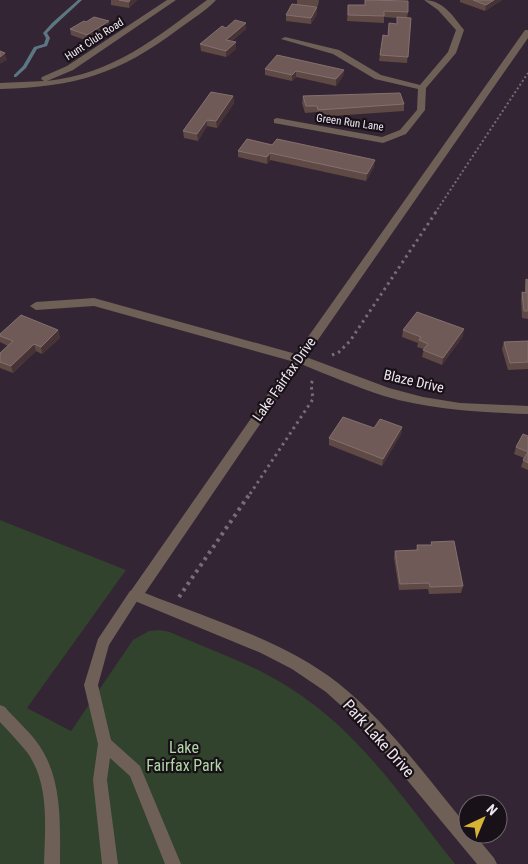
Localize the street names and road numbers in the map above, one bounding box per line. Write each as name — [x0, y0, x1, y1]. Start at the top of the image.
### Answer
street label: Hunt Club Road — [62, 16, 126, 63]
street label: Green Run Lane — [315, 111, 384, 134]
street label: Lake Fairfax Drive — [249, 334, 319, 424]
street label: Blaze Drive — [382, 366, 446, 396]
street label: Park Lake Drive — [339, 696, 418, 781]

